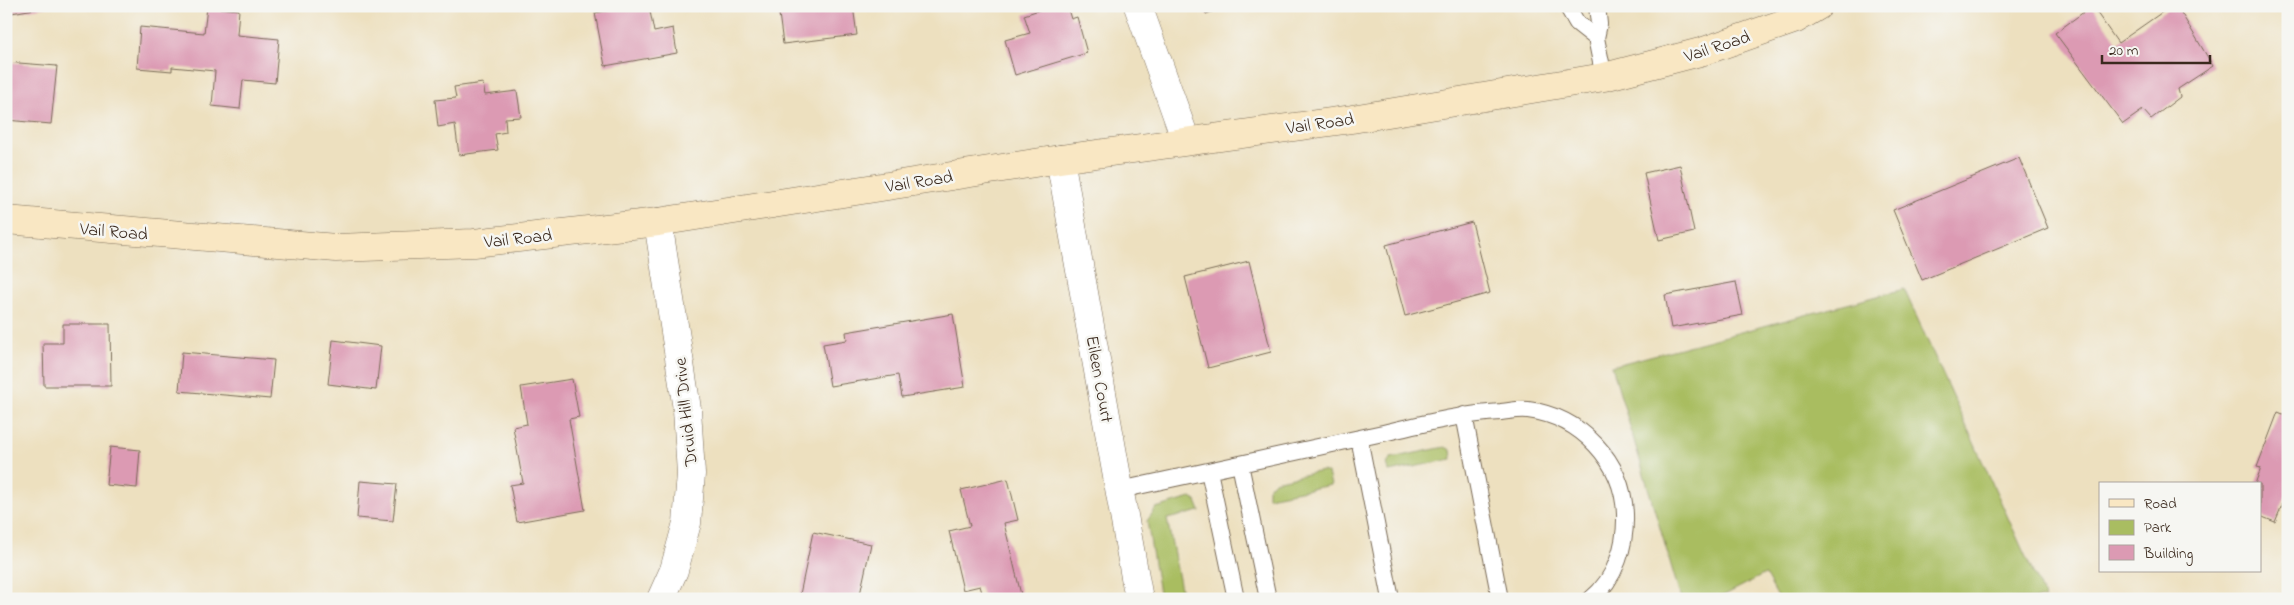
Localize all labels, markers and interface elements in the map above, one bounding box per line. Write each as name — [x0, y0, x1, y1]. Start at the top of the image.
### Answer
street label: Vail Road — [1680, 25, 1754, 71]
scale bar — [2102, 32, 2209, 64]
text: 20 m — [2109, 40, 2139, 62]
street label: Vail Road — [1284, 107, 1356, 143]
street label: Vail Road — [883, 165, 955, 201]
street label: Vail Road — [78, 217, 149, 249]
street label: Vail Road — [482, 224, 553, 257]
street label: Eileen Court — [1078, 334, 1118, 425]
street label: Druid Hill Drive — [668, 355, 706, 468]
legend — [2099, 482, 2262, 572]
text: Road — [2144, 493, 2177, 515]
text: Park — [2144, 517, 2172, 539]
text: Building — [2143, 543, 2193, 566]

